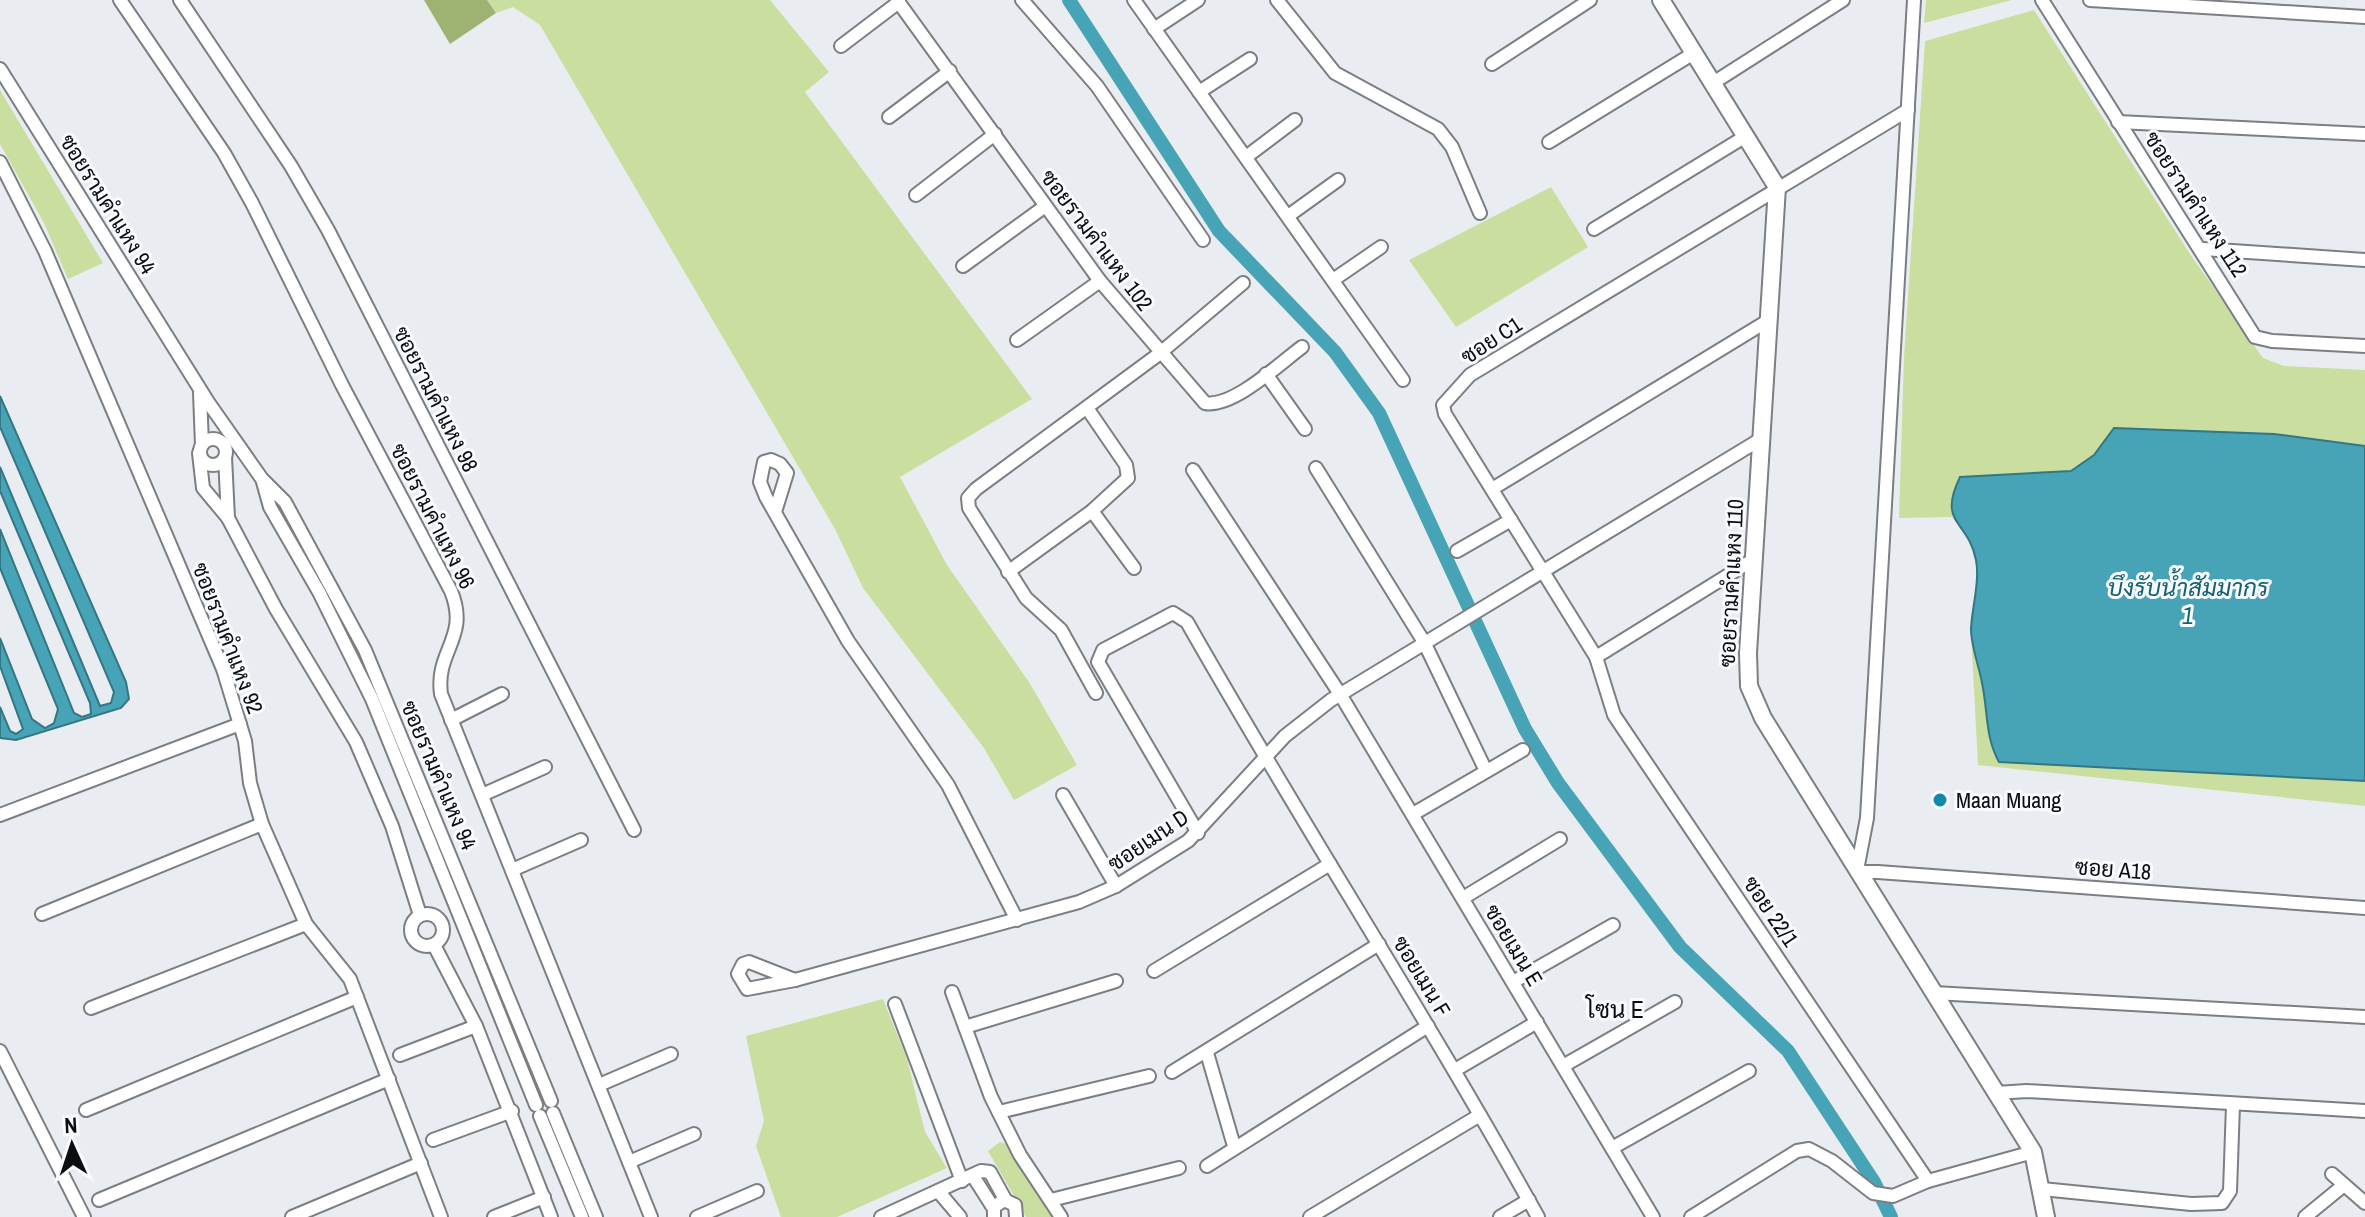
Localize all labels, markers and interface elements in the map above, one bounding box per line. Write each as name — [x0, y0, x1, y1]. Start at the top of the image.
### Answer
street label: ซอยรามคำแหง 112 — [2138, 125, 2254, 283]
street label: ซอยรามคําแหง 94 — [53, 128, 163, 280]
street label: ซอยรามคําแหง 102 — [1034, 163, 1160, 317]
street label: ซอย C1 — [1455, 309, 1527, 371]
street label: ซอยรามคําแหง 98 — [386, 321, 486, 477]
street label: ซอยรามคําแหง 96 — [383, 438, 483, 594]
street label: ซอยรามคำแหง 110 — [1712, 498, 1750, 668]
street label: ซอยรามคําแหง 92 — [185, 558, 271, 718]
water label: บึงรับน้ำสัมมากร 1 — [2108, 568, 2270, 631]
street label: ซอยรามคําแหง 94 — [394, 696, 484, 854]
place label: Maan Muang — [1956, 785, 2061, 815]
marker: Maan Muang — [1931, 791, 1949, 809]
street label: ซอยเมน D — [1102, 802, 1194, 878]
street label: ซอย A18 — [2074, 851, 2152, 887]
street label: ซอย 22/1 — [1736, 870, 1806, 952]
street label: ซอยเมน E — [1478, 899, 1550, 991]
street label: ซอยเมน F — [1386, 930, 1458, 1022]
district label: โซน E — [1584, 993, 1644, 1025]
north arrow — [32, 1105, 112, 1185]
text: N — [64, 1110, 78, 1140]

